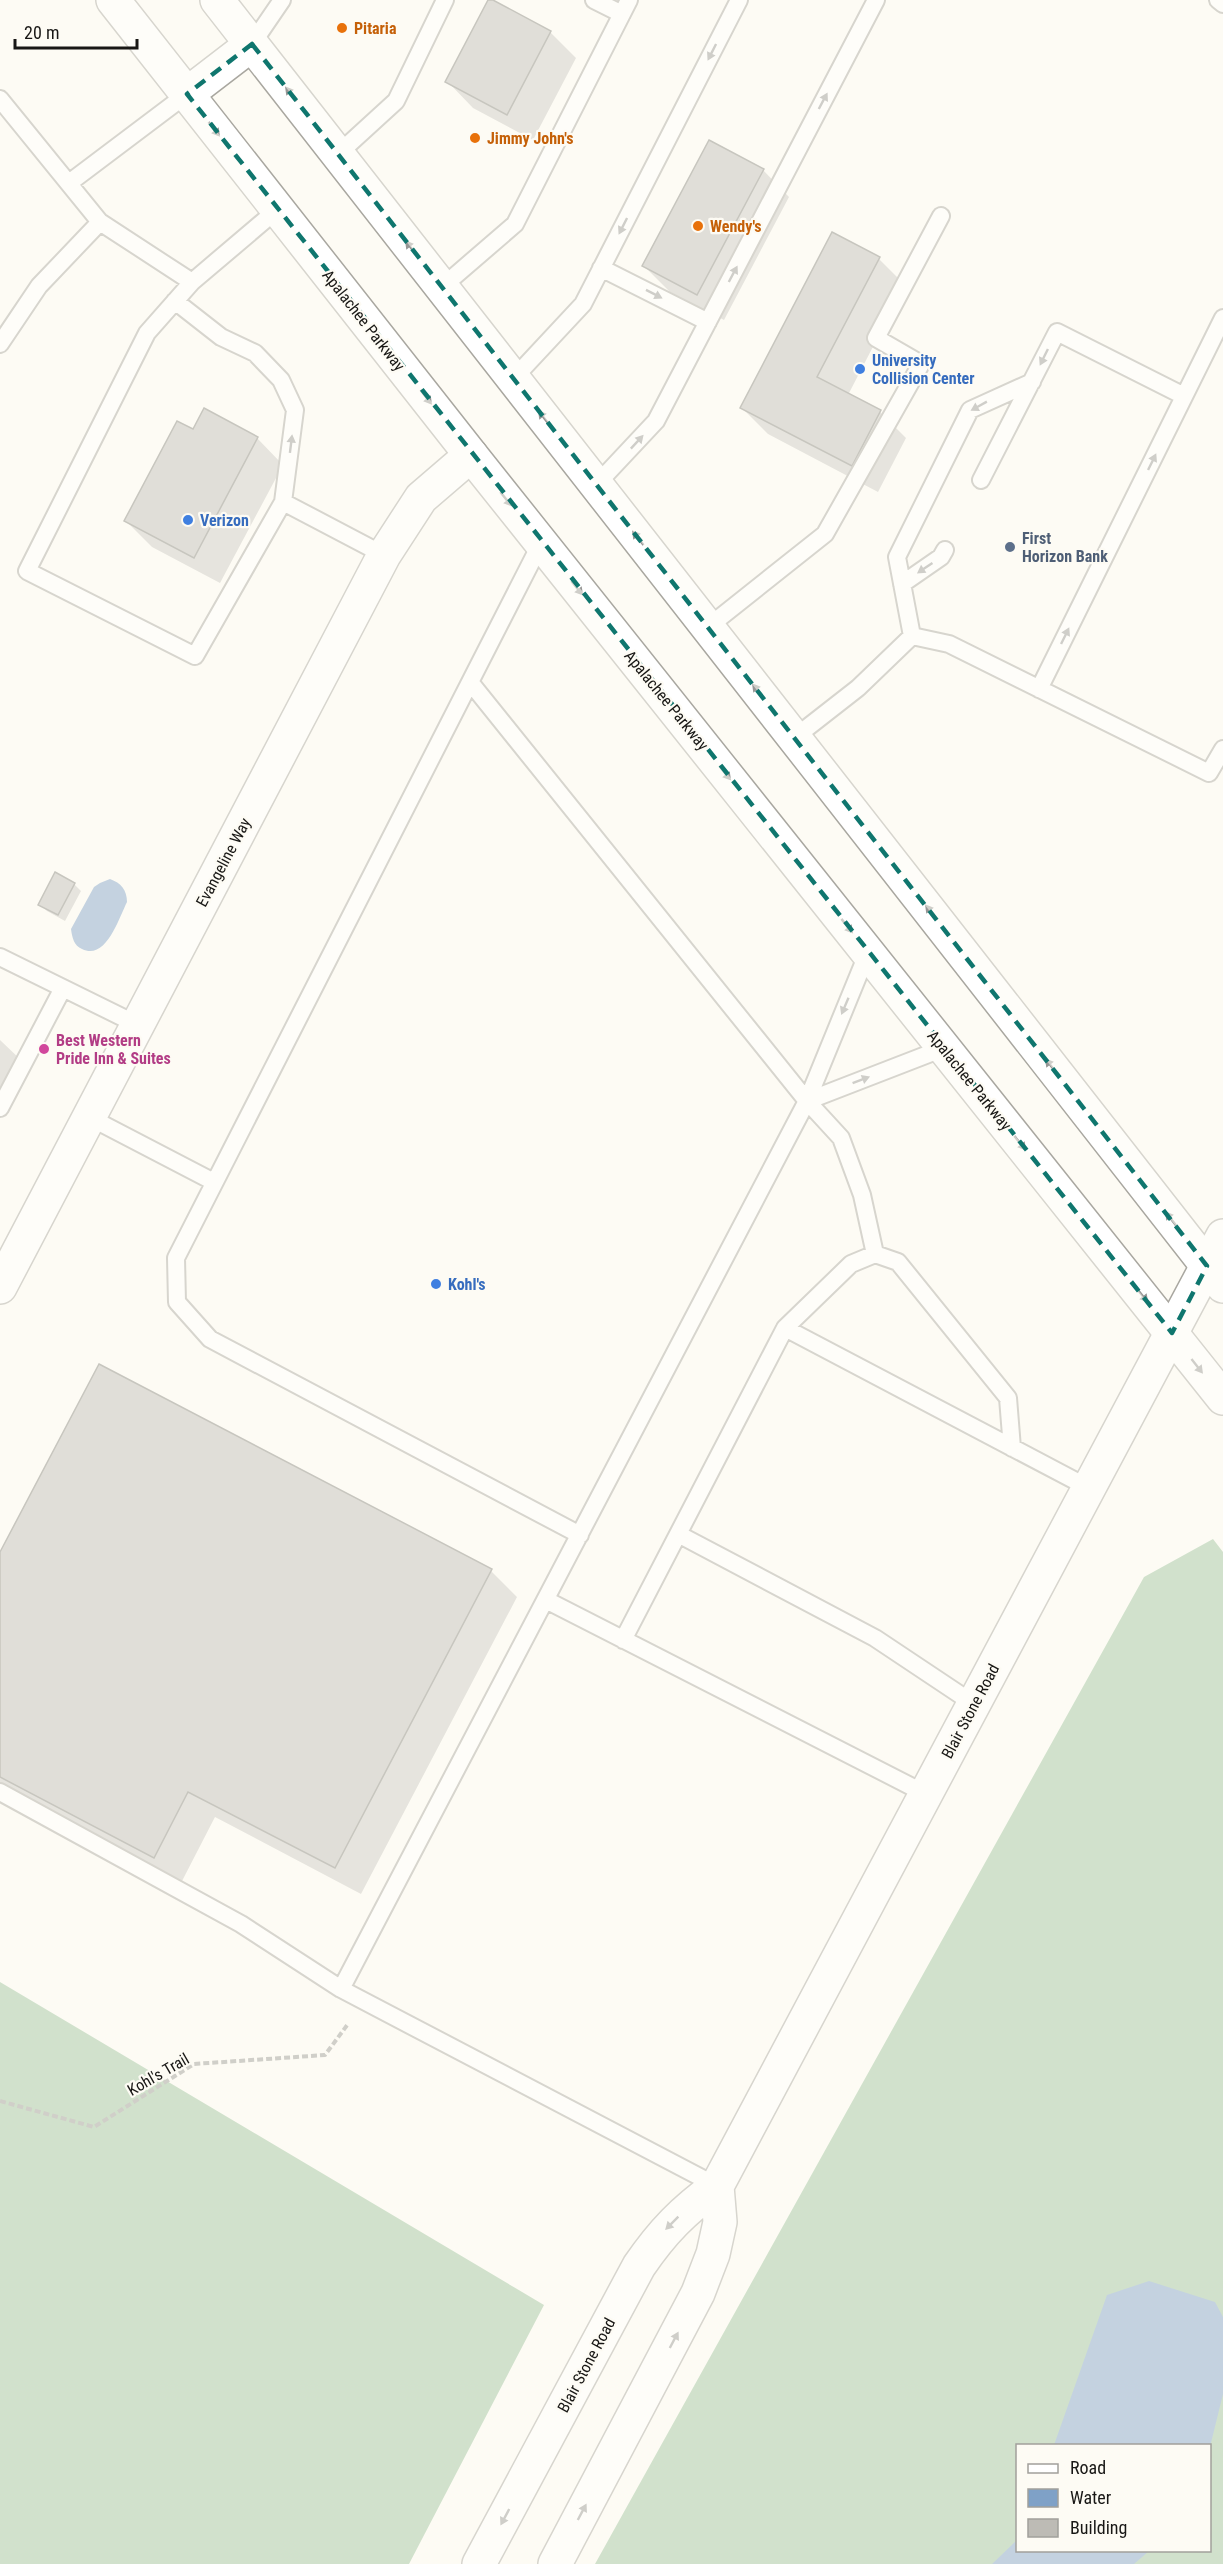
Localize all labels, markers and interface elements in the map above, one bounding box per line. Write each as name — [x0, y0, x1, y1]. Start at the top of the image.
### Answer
scale bar — [15, 12, 136, 50]
place label: Pitaria — [354, 19, 397, 38]
marker: Pitaria — [335, 21, 349, 35]
text: 20 m — [24, 22, 59, 43]
one-way arrow — [707, 44, 717, 61]
one-way arrow — [285, 86, 298, 102]
one-way arrow — [818, 92, 828, 109]
one-way arrow — [208, 121, 220, 136]
place label: Jimmy John's — [487, 129, 573, 148]
marker: Jimmy John's — [468, 131, 482, 145]
one-way arrow — [618, 217, 628, 234]
place label: Wendy's — [710, 217, 762, 236]
marker: Wendy's — [691, 219, 705, 233]
one-way arrow — [406, 240, 418, 255]
one-way arrow — [728, 265, 738, 282]
street label: Apalachee Parkway — [318, 266, 409, 375]
one-way arrow — [645, 289, 662, 299]
one-way arrow — [1040, 348, 1049, 365]
place label: University Collision Center — [872, 351, 975, 388]
marker: University Collision Center — [853, 362, 867, 376]
one-way arrow — [419, 390, 431, 405]
one-way arrow — [970, 401, 987, 411]
one-way arrow — [538, 410, 551, 426]
one-way arrow — [286, 434, 295, 453]
one-way arrow — [630, 435, 644, 450]
one-way arrow — [1147, 453, 1156, 470]
one-way arrow — [499, 491, 512, 507]
place label: Verizon — [200, 511, 249, 530]
marker: Verizon — [181, 513, 195, 527]
place label: First Horizon Bank — [1022, 529, 1108, 566]
one-way arrow — [633, 530, 645, 545]
marker: First Horizon Bank — [1003, 540, 1017, 554]
one-way arrow — [917, 562, 933, 574]
one-way arrow — [571, 580, 584, 596]
one-way arrow — [1060, 628, 1070, 645]
street label: Apalachee Parkway — [621, 647, 713, 754]
one-way arrow — [753, 684, 765, 699]
one-way arrow — [719, 766, 731, 781]
street label: Evangeline Way — [192, 814, 255, 910]
one-way arrow — [925, 905, 937, 920]
one-way arrow — [840, 918, 852, 933]
one-way arrow — [840, 997, 849, 1015]
street label: Apalachee Parkway — [924, 1027, 1016, 1134]
place label: Best Western Pride Inn & Suites — [56, 1031, 171, 1068]
marker: Best Western Pride Inn & Suites — [37, 1042, 51, 1056]
one-way arrow — [1045, 1058, 1058, 1074]
one-way arrow — [853, 1075, 871, 1085]
one-way arrow — [1013, 1135, 1026, 1151]
one-way arrow — [1166, 1212, 1178, 1227]
place label: Kohl's — [448, 1275, 486, 1294]
marker: Kohl's — [429, 1277, 443, 1291]
one-way arrow — [1135, 1287, 1148, 1303]
one-way arrow — [1191, 1358, 1203, 1373]
street label: Blair Stone Road — [938, 1661, 1003, 1762]
street label: Kohl's Trail — [124, 2049, 192, 2100]
one-way arrow — [665, 2216, 679, 2230]
street label: Blair Stone Road — [554, 2315, 619, 2416]
one-way arrow — [669, 2331, 679, 2348]
legend — [1016, 2444, 1211, 2552]
text: Road — [1070, 2457, 1106, 2478]
text: Water — [1070, 2487, 1112, 2508]
one-way arrow — [577, 2504, 587, 2521]
one-way arrow — [500, 2509, 510, 2526]
text: Building — [1070, 2517, 1127, 2538]

